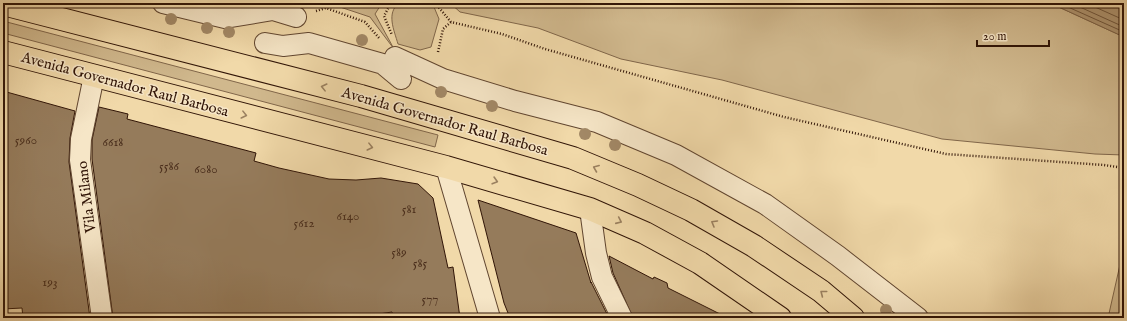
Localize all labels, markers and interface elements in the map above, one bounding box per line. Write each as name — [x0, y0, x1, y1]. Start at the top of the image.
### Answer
scale bar — [977, 22, 1049, 48]
text: 20 m — [983, 29, 1006, 44]
street label: Avenida Governador Raul Barbosa — [18, 47, 231, 121]
one-way arrow — [321, 83, 328, 92]
street label: Avenida Governador Raul Barbosa — [338, 83, 551, 160]
one-way arrow — [240, 110, 247, 119]
house number: 5960 — [15, 132, 37, 149]
house number: 6618 — [103, 134, 123, 151]
one-way arrow — [366, 142, 373, 151]
house number: 5586 — [159, 158, 180, 175]
street label: Vila Milano — [73, 160, 100, 235]
house number: 6080 — [194, 161, 218, 178]
one-way arrow — [593, 165, 601, 173]
one-way arrow — [492, 176, 499, 185]
house number: 581 — [402, 201, 416, 218]
house number: 6140 — [336, 208, 360, 225]
house number: 5612 — [293, 215, 315, 232]
one-way arrow — [614, 216, 622, 224]
one-way arrow — [711, 220, 718, 227]
house number: 589 — [391, 244, 407, 261]
house number: 585 — [413, 255, 428, 272]
house number: 193 — [42, 274, 58, 291]
house number: 577 — [422, 291, 438, 308]
one-way arrow — [821, 291, 828, 298]

